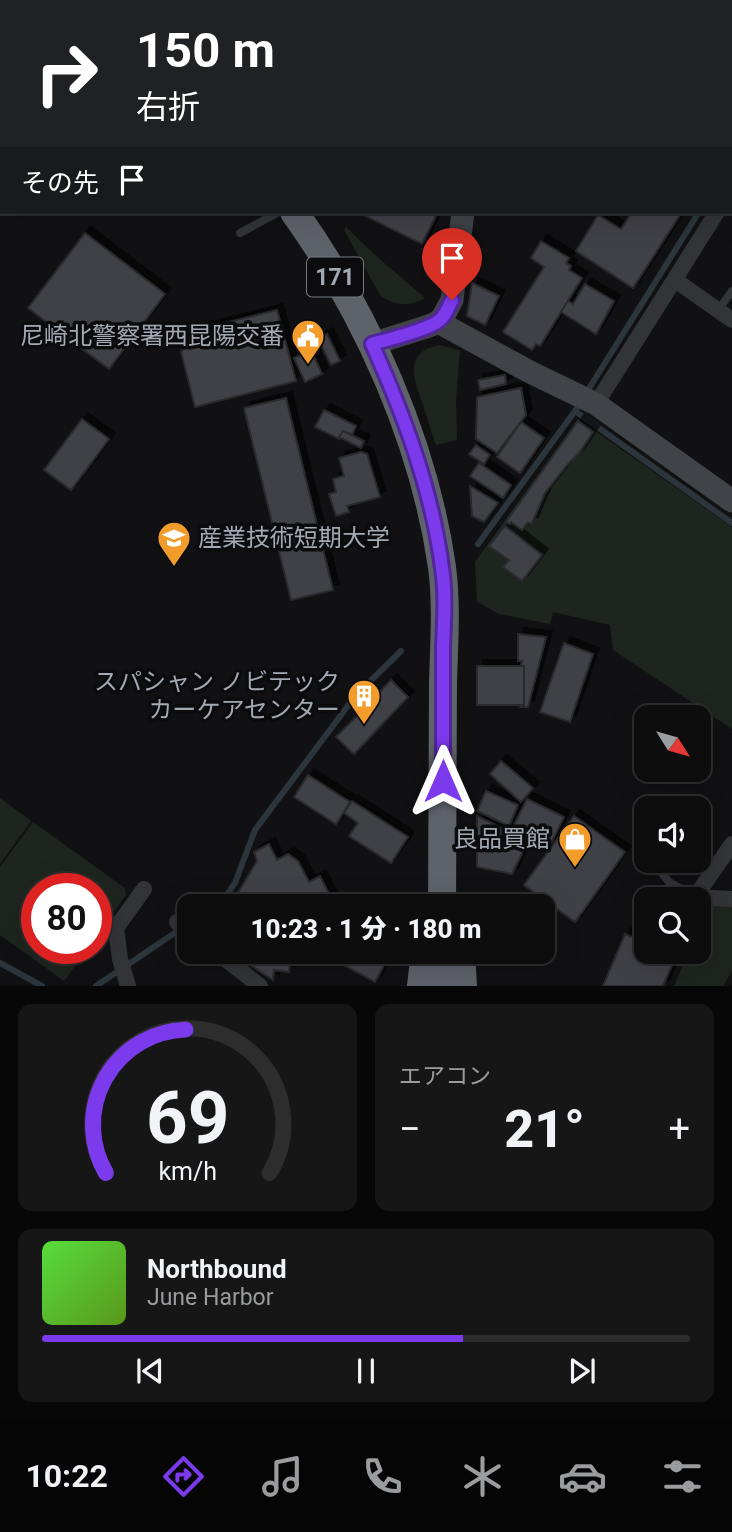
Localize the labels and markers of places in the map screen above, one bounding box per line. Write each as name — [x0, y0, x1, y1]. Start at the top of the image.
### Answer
pin — [422, 228, 482, 300]
public building icon: 尼崎北警察署西昆陽交番 — [289, 317, 327, 366]
place label: 尼崎北警察署西昆陽交番 — [20, 322, 284, 350]
school or university icon: 産業技術短期大学 — [155, 519, 193, 568]
place label: 産業技術短期大学 — [198, 524, 390, 552]
place label: スパシャン ノビテック カーケアセンター — [94, 668, 340, 724]
building icon: スパシャン ノビテック カーケアセンター — [345, 677, 383, 726]
shop icon: 良品買館 — [556, 820, 594, 869]
place label: 良品買館 — [454, 825, 550, 853]

